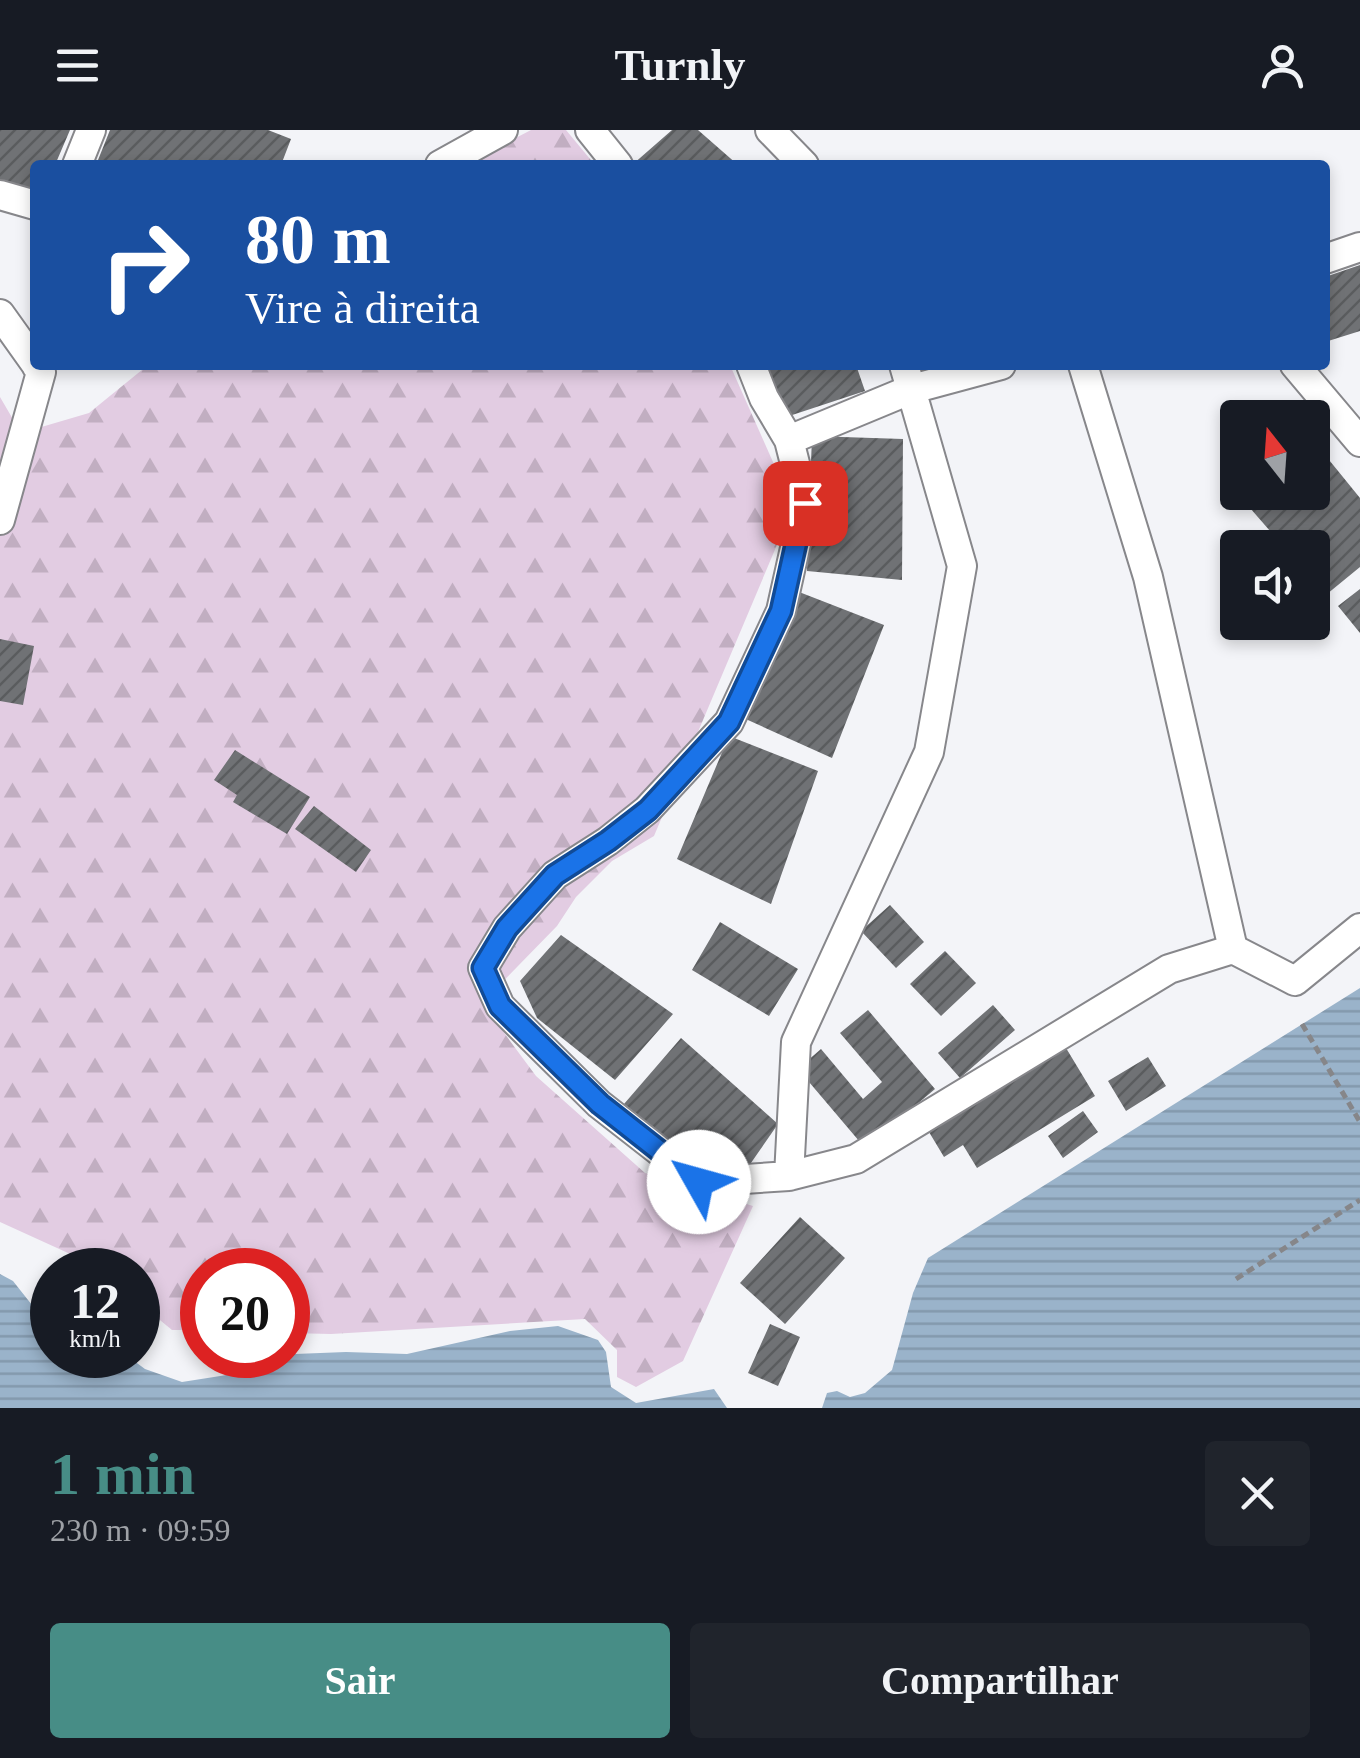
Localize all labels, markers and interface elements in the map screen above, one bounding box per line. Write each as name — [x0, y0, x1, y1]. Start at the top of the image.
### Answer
icon: menu — [50, 38, 105, 93]
icon: person — [1255, 38, 1310, 93]
text: Turnly — [615, 40, 745, 90]
icon: right — [80, 200, 210, 330]
text: 80 m — [245, 201, 391, 278]
text: Vire à direita — [245, 283, 480, 333]
north arrow — [1220, 400, 1330, 510]
map controls — [1220, 400, 1330, 640]
pin — [763, 461, 848, 546]
icon: arrive — [778, 476, 833, 531]
button: sound — [1220, 530, 1330, 640]
position arrow — [647, 1130, 751, 1234]
speed limit sign: 20 — [180, 1248, 310, 1378]
text: 12 — [70, 1273, 120, 1329]
text: km/h — [69, 1325, 121, 1352]
text: 1 min — [50, 1441, 195, 1507]
button: close — [1205, 1441, 1310, 1546]
text: 230 m · 09:59 — [50, 1512, 230, 1548]
button: Sair — [50, 1623, 670, 1738]
button: Compartilhar — [690, 1623, 1310, 1738]

